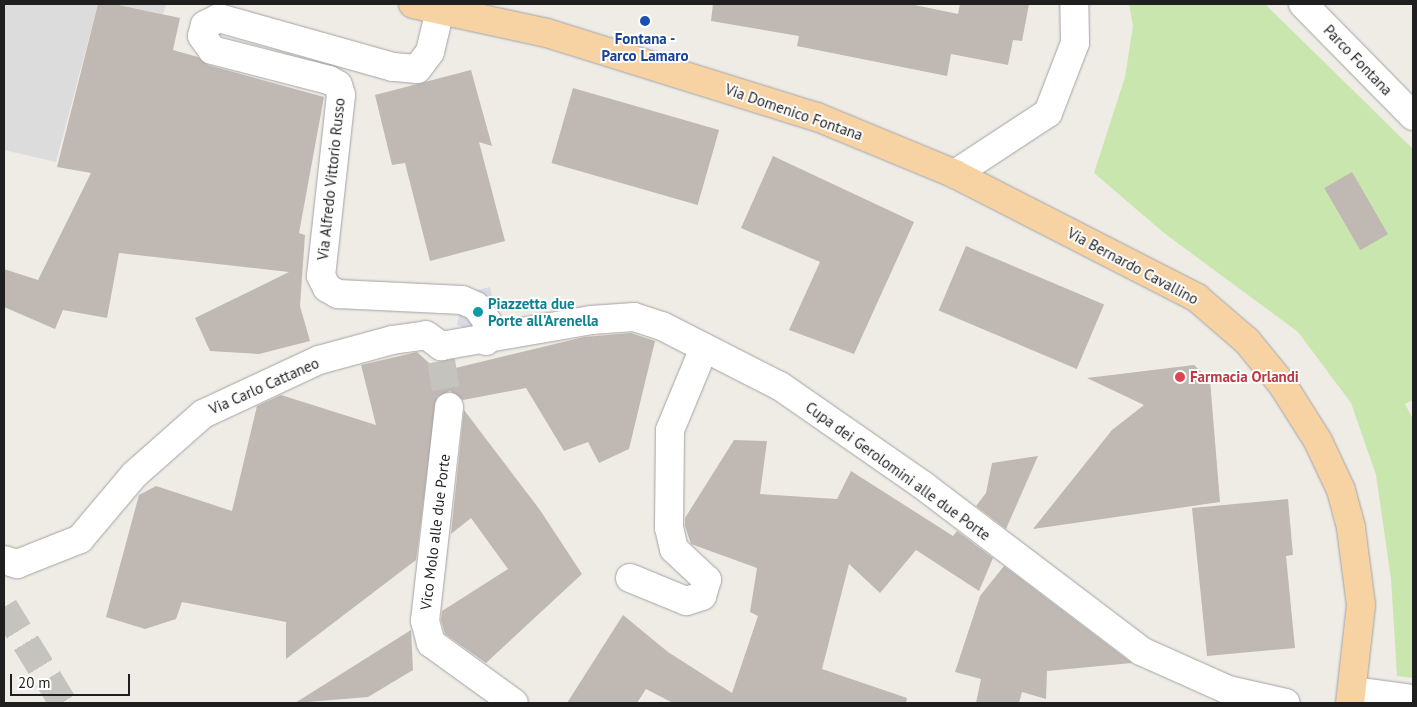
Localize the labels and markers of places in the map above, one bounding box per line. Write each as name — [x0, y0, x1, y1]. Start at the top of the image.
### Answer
marker: Fontana - Parco Lamaro — [639, 15, 651, 27]
place label: Fontana - Parco Lamaro — [602, 29, 688, 64]
place label: Piazzetta due Porte all'Arenella — [488, 294, 599, 329]
marker: Piazzetta due Porte all'Arenella — [472, 306, 484, 318]
place label: Farmacia Orlandi — [1190, 368, 1299, 386]
marker: Farmacia Orlandi — [1174, 371, 1186, 383]

